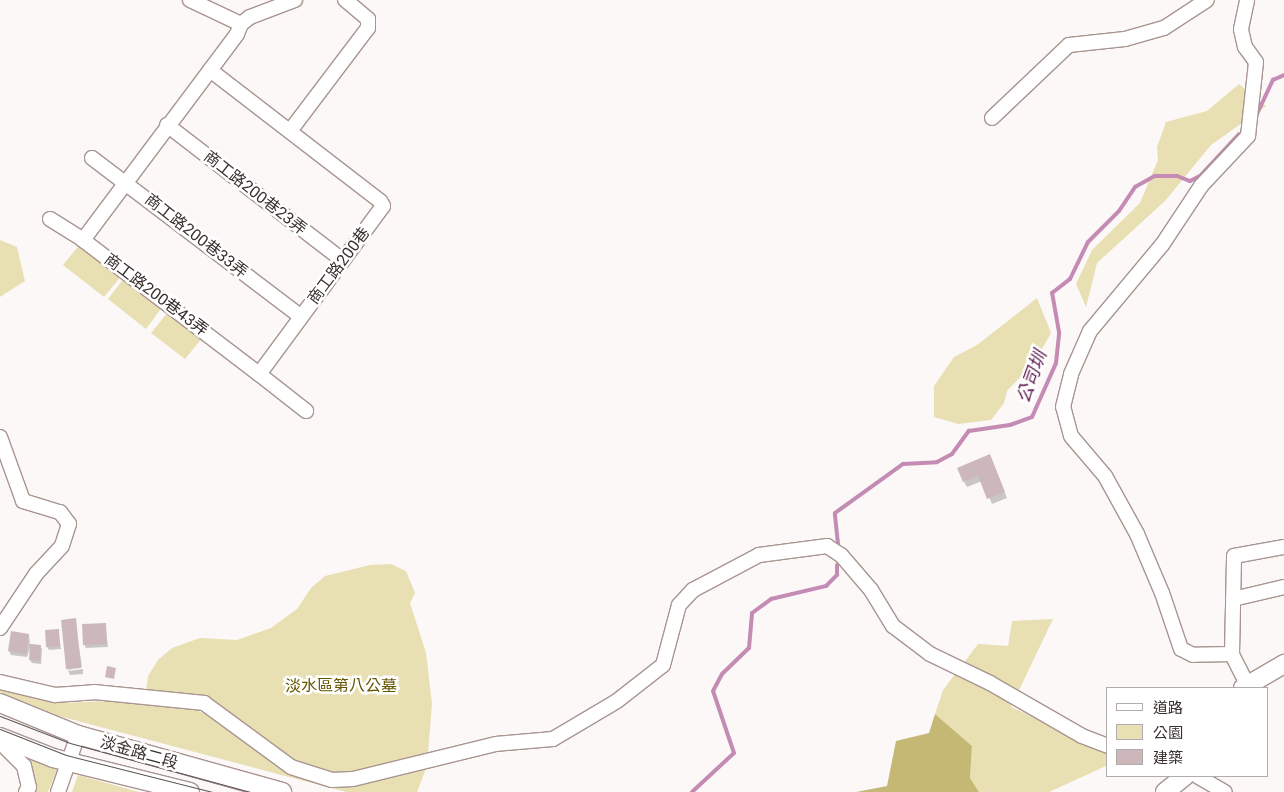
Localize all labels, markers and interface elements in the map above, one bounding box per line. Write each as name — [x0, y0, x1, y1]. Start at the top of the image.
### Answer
street label: 商工路200巷23弄 — [200, 147, 310, 239]
street label: 商工路200巷33弄 — [141, 190, 251, 282]
street label: 商工路200巷 — [304, 224, 374, 308]
street label: 商工路200巷43弄 — [100, 250, 212, 340]
water label: 公司圳 — [1013, 348, 1051, 406]
park label: 淡水區第八公墓 — [285, 676, 397, 696]
legend — [1106, 687, 1269, 777]
text: 道路 — [1153, 699, 1183, 717]
text: 公園 — [1153, 724, 1183, 742]
street label: 淡金路二段 — [98, 733, 180, 773]
text: 建築 — [1153, 749, 1183, 767]

